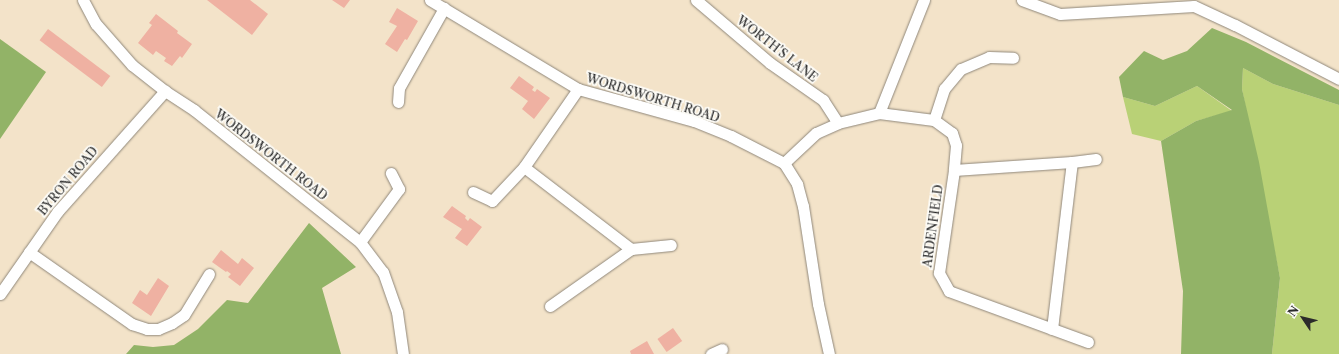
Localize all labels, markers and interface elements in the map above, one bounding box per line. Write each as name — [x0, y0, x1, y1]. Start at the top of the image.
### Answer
street label: WORTH'S LANE — [734, 13, 820, 85]
street label: WORDSWORTH ROAD — [585, 71, 721, 125]
street label: WORDSWORTH ROAD — [212, 107, 330, 203]
street label: BYRON ROAD — [35, 144, 101, 218]
street label: ARDENFIELD — [920, 184, 946, 268]
north arrow — [1283, 298, 1323, 338]
text: N — [1285, 303, 1302, 319]

